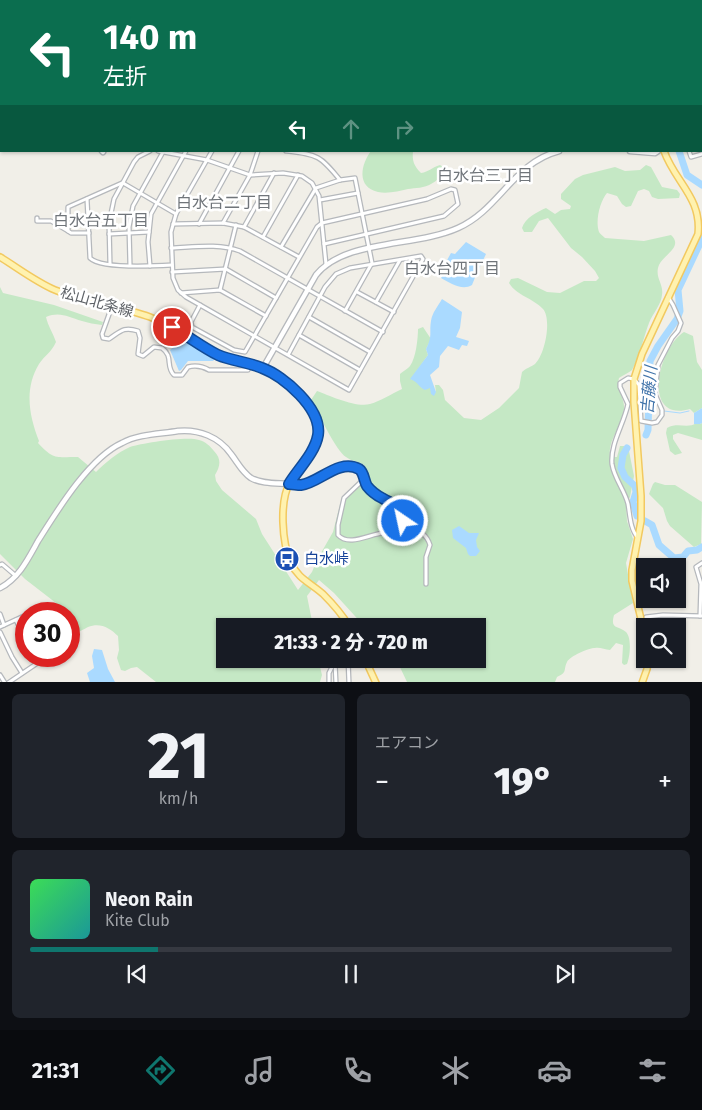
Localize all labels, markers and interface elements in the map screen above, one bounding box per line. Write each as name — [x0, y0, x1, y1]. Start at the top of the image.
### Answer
text: 140 m — [103, 16, 197, 58]
icon: left — [20, 20, 85, 85]
text: 左折 — [103, 63, 147, 90]
icon: left — [284, 115, 312, 143]
icon: ahead — [337, 115, 365, 143]
icon: right — [390, 115, 418, 143]
district label: 白水台三丁目 — [437, 166, 533, 185]
district label: 白水台二丁目 — [176, 193, 272, 212]
district label: 白水台五丁目 — [53, 211, 149, 230]
district label: 白水台四丁目 — [404, 259, 500, 278]
street label: 松山北条線 — [58, 283, 136, 321]
pin — [151, 306, 193, 348]
icon: arrive — [158, 313, 186, 341]
water label: 吉藤川 — [637, 363, 661, 415]
position arrow — [376, 494, 428, 546]
bus stop icon: 白水峠 — [274, 546, 300, 572]
place label: 白水峠 — [304, 550, 349, 568]
map controls — [636, 558, 686, 668]
button: sound — [636, 558, 686, 608]
speed limit sign: 30 — [15, 602, 80, 667]
button: search — [636, 618, 686, 668]
text: 21:33 · 2 分 · 720 m — [274, 631, 428, 654]
text: 21 — [147, 717, 210, 795]
text: エアコン — [375, 733, 439, 752]
text: 19° — [494, 758, 553, 804]
text: − — [375, 765, 389, 798]
text: + — [658, 765, 672, 798]
text: km/h — [159, 789, 198, 808]
text: Neon Rain — [105, 888, 193, 911]
text: Kite Club — [105, 911, 170, 930]
icon: previous — [123, 960, 151, 988]
icon: pause — [337, 960, 365, 988]
icon: next — [551, 960, 579, 988]
icon: directions — [143, 1053, 178, 1088]
icon: music — [242, 1053, 277, 1088]
icon: phone — [340, 1053, 375, 1088]
icon: climate — [438, 1053, 473, 1088]
icon: car — [537, 1053, 572, 1088]
icon: filters — [635, 1053, 670, 1088]
text: 21:31 — [32, 1057, 80, 1084]

